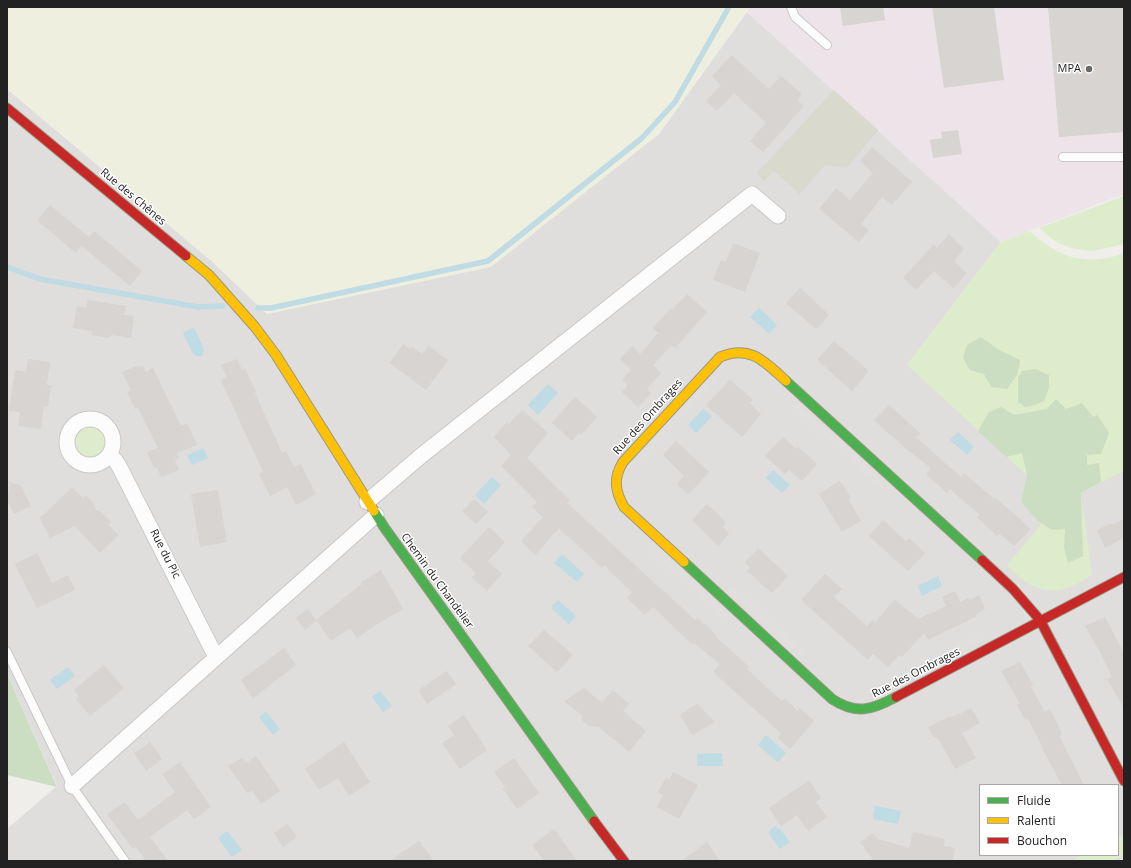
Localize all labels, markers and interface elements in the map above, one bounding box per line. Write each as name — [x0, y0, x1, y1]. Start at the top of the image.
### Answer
place label: MPA — [1058, 62, 1081, 76]
marker: MPA — [1084, 64, 1094, 74]
street label: Rue des Chênes — [98, 166, 168, 228]
street label: Rue des Ombrages — [611, 377, 685, 457]
street label: Rue du Pic — [147, 527, 183, 581]
street label: Chemin du Chandelier — [398, 531, 476, 631]
street label: Rue des Ombrages — [870, 645, 962, 701]
legend — [979, 784, 1119, 856]
text: Fluide — [1017, 792, 1051, 809]
text: Ralenti — [1017, 812, 1056, 829]
text: Bouchon — [1017, 832, 1067, 849]

